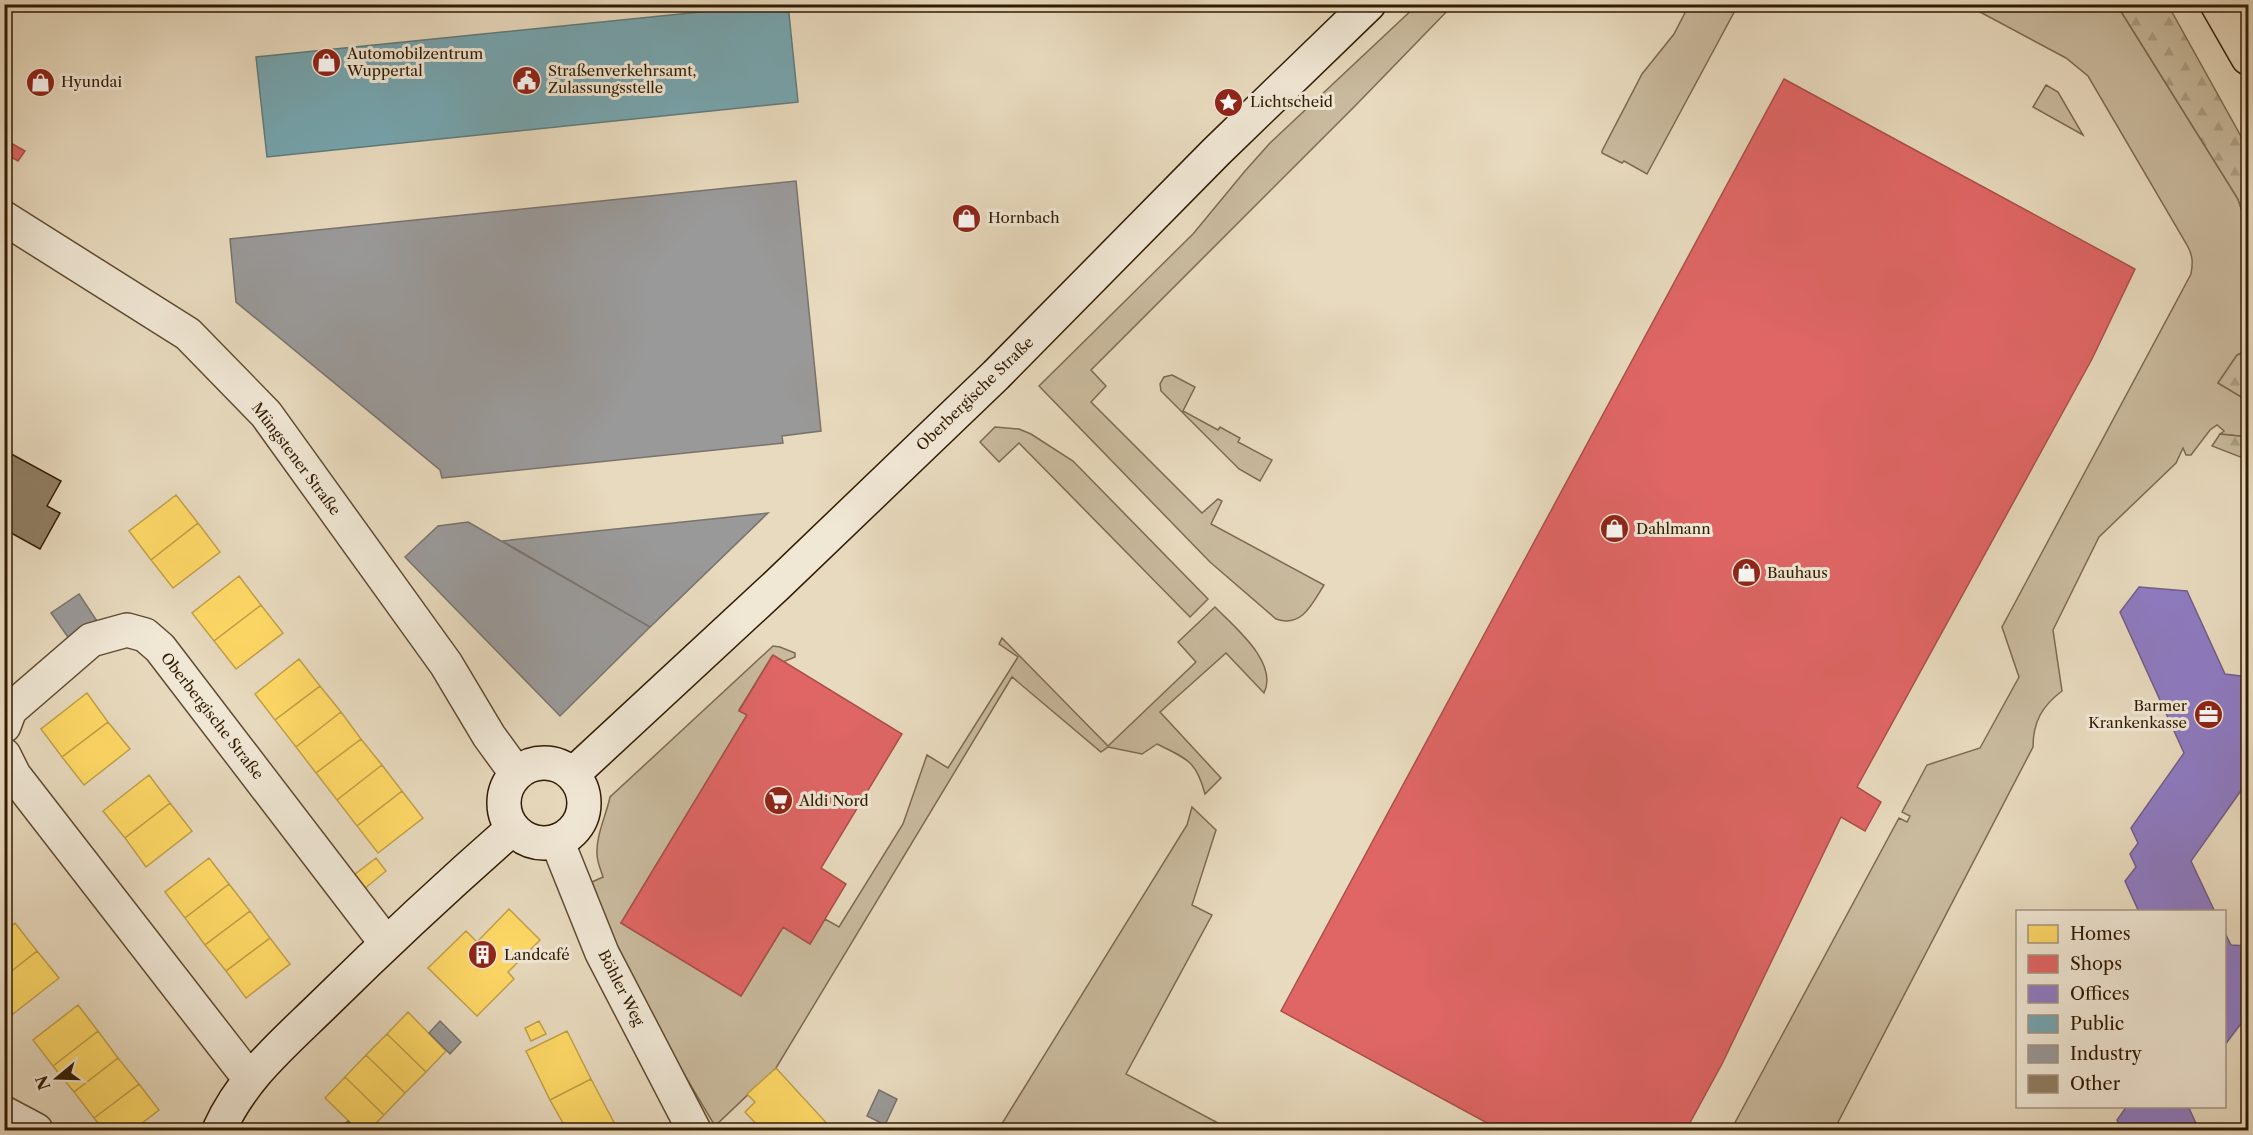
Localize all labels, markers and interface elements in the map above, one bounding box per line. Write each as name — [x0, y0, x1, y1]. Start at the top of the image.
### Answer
place label: Automobilzentrum Wuppertal — [346, 44, 483, 80]
shop icon: Automobilzentrum Wuppertal — [310, 47, 342, 79]
place label: Straßenverkehrsamt, Zulassungsstelle — [548, 61, 697, 97]
public building icon: Straßenverkehrsamt, Zulassungsstelle — [511, 64, 543, 96]
shop icon: Hyundai — [24, 66, 56, 98]
place label: Hyundai — [61, 72, 123, 91]
place icon: Lichtscheid — [1213, 86, 1245, 118]
place label: Lichtscheid — [1250, 92, 1333, 111]
shop icon: Hornbach — [951, 202, 983, 234]
place label: Hornbach — [988, 208, 1060, 227]
street label: Oberbergische Straße — [912, 333, 1037, 455]
street label: Müngstener Straße — [248, 398, 345, 519]
shop icon: Dahlmann — [1599, 513, 1631, 545]
place label: Dahlmann — [1636, 519, 1711, 538]
shop icon: Bauhaus — [1730, 557, 1762, 589]
place label: Bauhaus — [1767, 563, 1828, 582]
street label: Oberbergische Straße — [157, 648, 268, 783]
place label: Barmer Krankenkasse — [2088, 696, 2188, 732]
office icon: Barmer Krankenkasse — [2192, 699, 2224, 731]
supermarket icon: Aldi Nord — [762, 785, 794, 817]
place label: Aldi Nord — [798, 791, 869, 810]
legend — [2016, 910, 2226, 1108]
text: Homes — [2070, 923, 2131, 945]
building icon: Landcafé — [467, 939, 499, 971]
place label: Landcafé — [504, 945, 570, 964]
street label: Böhler Weg — [594, 947, 649, 1029]
text: Shops — [2070, 953, 2122, 975]
text: Offices — [2070, 983, 2130, 1005]
text: Public — [2070, 1013, 2124, 1035]
text: Industry — [2070, 1043, 2143, 1065]
north arrow — [27, 1048, 87, 1108]
text: N — [31, 1073, 55, 1093]
text: Other — [2070, 1073, 2121, 1095]

